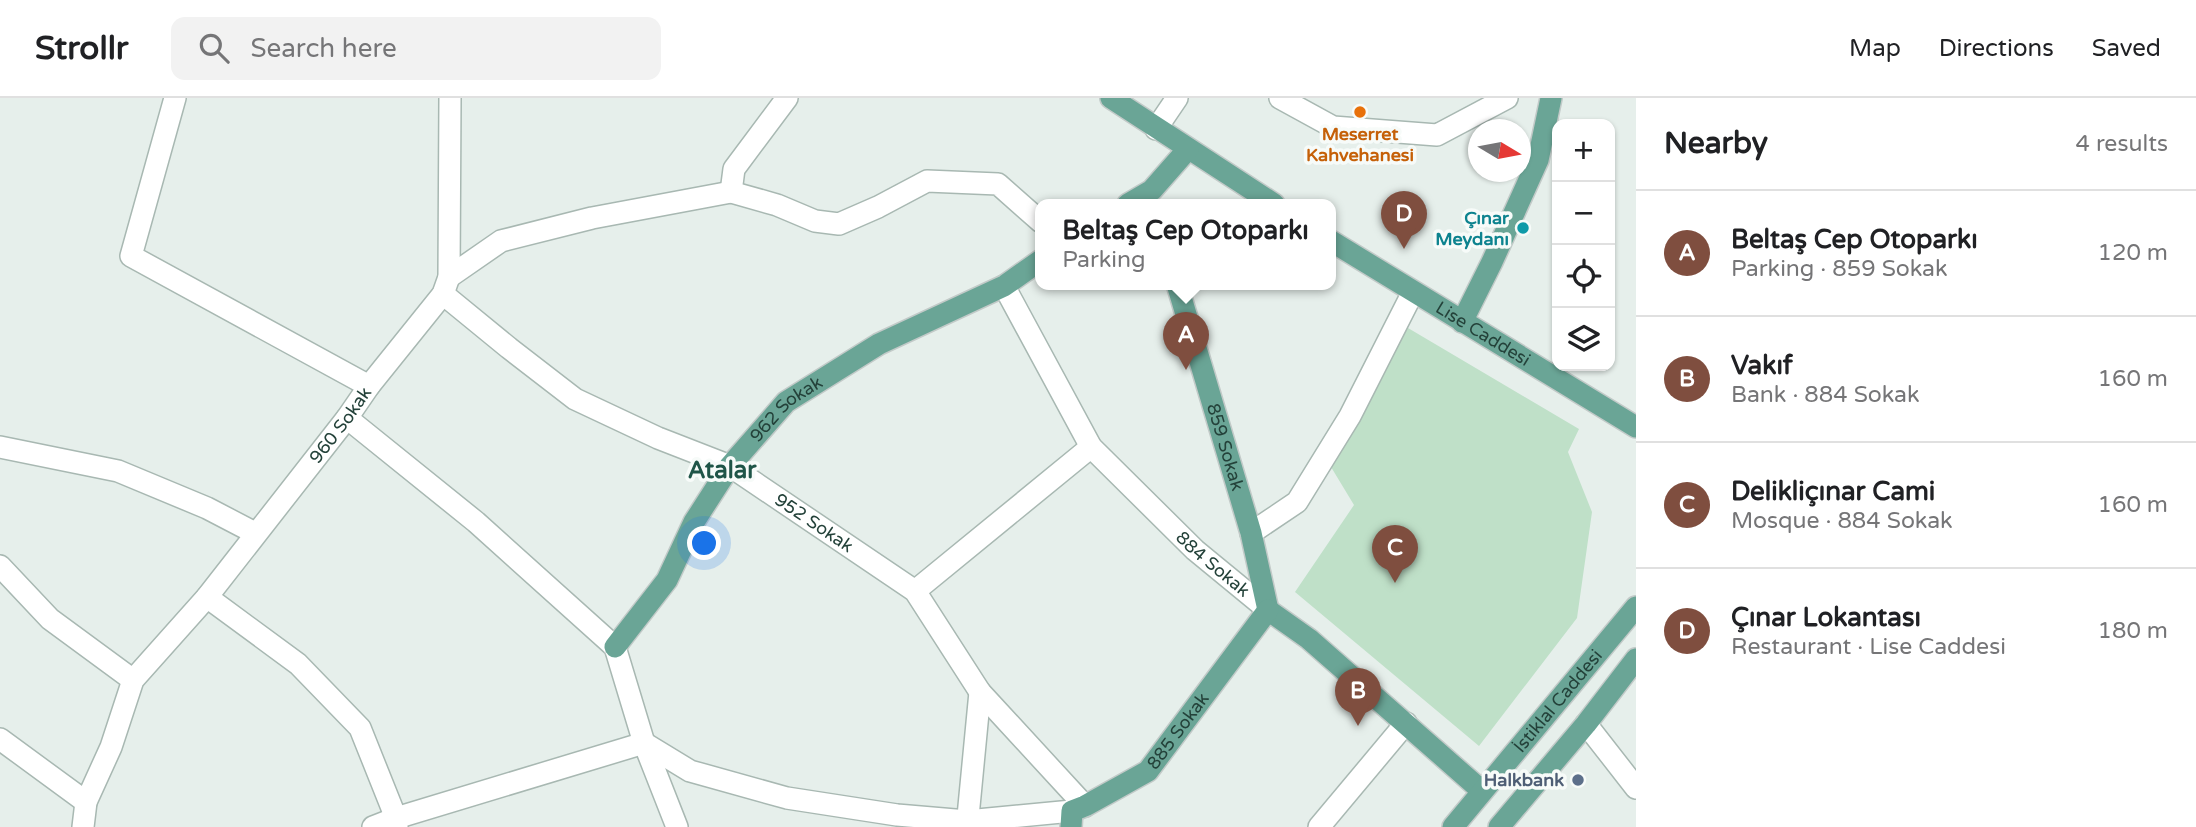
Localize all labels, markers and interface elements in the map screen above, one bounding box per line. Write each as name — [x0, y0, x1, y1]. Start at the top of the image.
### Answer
search box — [171, 17, 661, 80]
text: Strollr — [35, 29, 129, 68]
icon: search — [195, 29, 233, 67]
text: Search here — [251, 33, 397, 64]
text: Map — [1849, 34, 1901, 63]
text: Directions — [1939, 34, 2054, 63]
text: Saved — [2092, 34, 2161, 63]
marker: Meserret Kahvehanesi — [1352, 104, 1368, 120]
north arrow — [1468, 119, 1531, 182]
map controls — [1552, 119, 1615, 371]
button: + — [1552, 119, 1615, 182]
place label: Meserret Kahvehanesi — [1306, 123, 1414, 166]
text: Nearby — [1664, 125, 1768, 162]
text: 4 results — [2075, 130, 2168, 158]
button: − — [1552, 182, 1615, 245]
pin: D — [1381, 191, 1427, 249]
popup — [1035, 199, 1336, 290]
place label: Çınar Meydanı — [1435, 207, 1510, 250]
text: Beltaş Cep Otoparkı — [1062, 215, 1309, 246]
marker: Çınar Meydanı — [1515, 220, 1531, 236]
text: Beltaş Cep Otoparkı — [1731, 224, 1978, 255]
text: A — [1678, 239, 1696, 267]
text: 120 m — [2098, 239, 2168, 267]
button: locate — [1552, 245, 1615, 308]
text: Parking — [1062, 246, 1146, 274]
text: Parking · 859 Sokak — [1731, 255, 1948, 283]
street label: Lise Caddesi — [1432, 296, 1534, 371]
button: layers — [1552, 308, 1615, 371]
pin: A — [1163, 312, 1209, 370]
text: Vakıf — [1731, 350, 1793, 381]
text: B — [1679, 365, 1695, 393]
text: 160 m — [2098, 365, 2168, 393]
street label: 962 Sokak — [745, 371, 827, 447]
text: Bank · 884 Sokak — [1731, 381, 1920, 409]
street label: 960 Sokak — [305, 382, 376, 468]
street label: 859 Sokak — [1202, 401, 1249, 494]
district label: Atalar — [688, 456, 757, 485]
text: Delikliçınar Cami — [1731, 476, 1935, 507]
street label: 952 Sokak — [770, 488, 858, 557]
text: C — [1679, 491, 1695, 519]
text: 160 m — [2098, 491, 2168, 519]
text: Mosque · 884 Sokak — [1731, 507, 1953, 535]
pin: C — [1372, 525, 1418, 583]
your location — [687, 526, 721, 560]
street label: 884 Sokak — [1171, 526, 1254, 602]
text: Çınar Lokantası — [1731, 602, 1921, 633]
text: D — [1678, 617, 1696, 645]
text: 180 m — [2098, 617, 2168, 645]
text: Restaurant · Lise Caddesi — [1731, 633, 2006, 661]
street label: İstiklal Caddesi — [1509, 645, 1607, 757]
pin: B — [1335, 668, 1381, 726]
street label: 885 Sokak — [1142, 688, 1214, 774]
place label: Halkbank — [1484, 769, 1564, 791]
marker: Halkbank — [1570, 772, 1586, 788]

